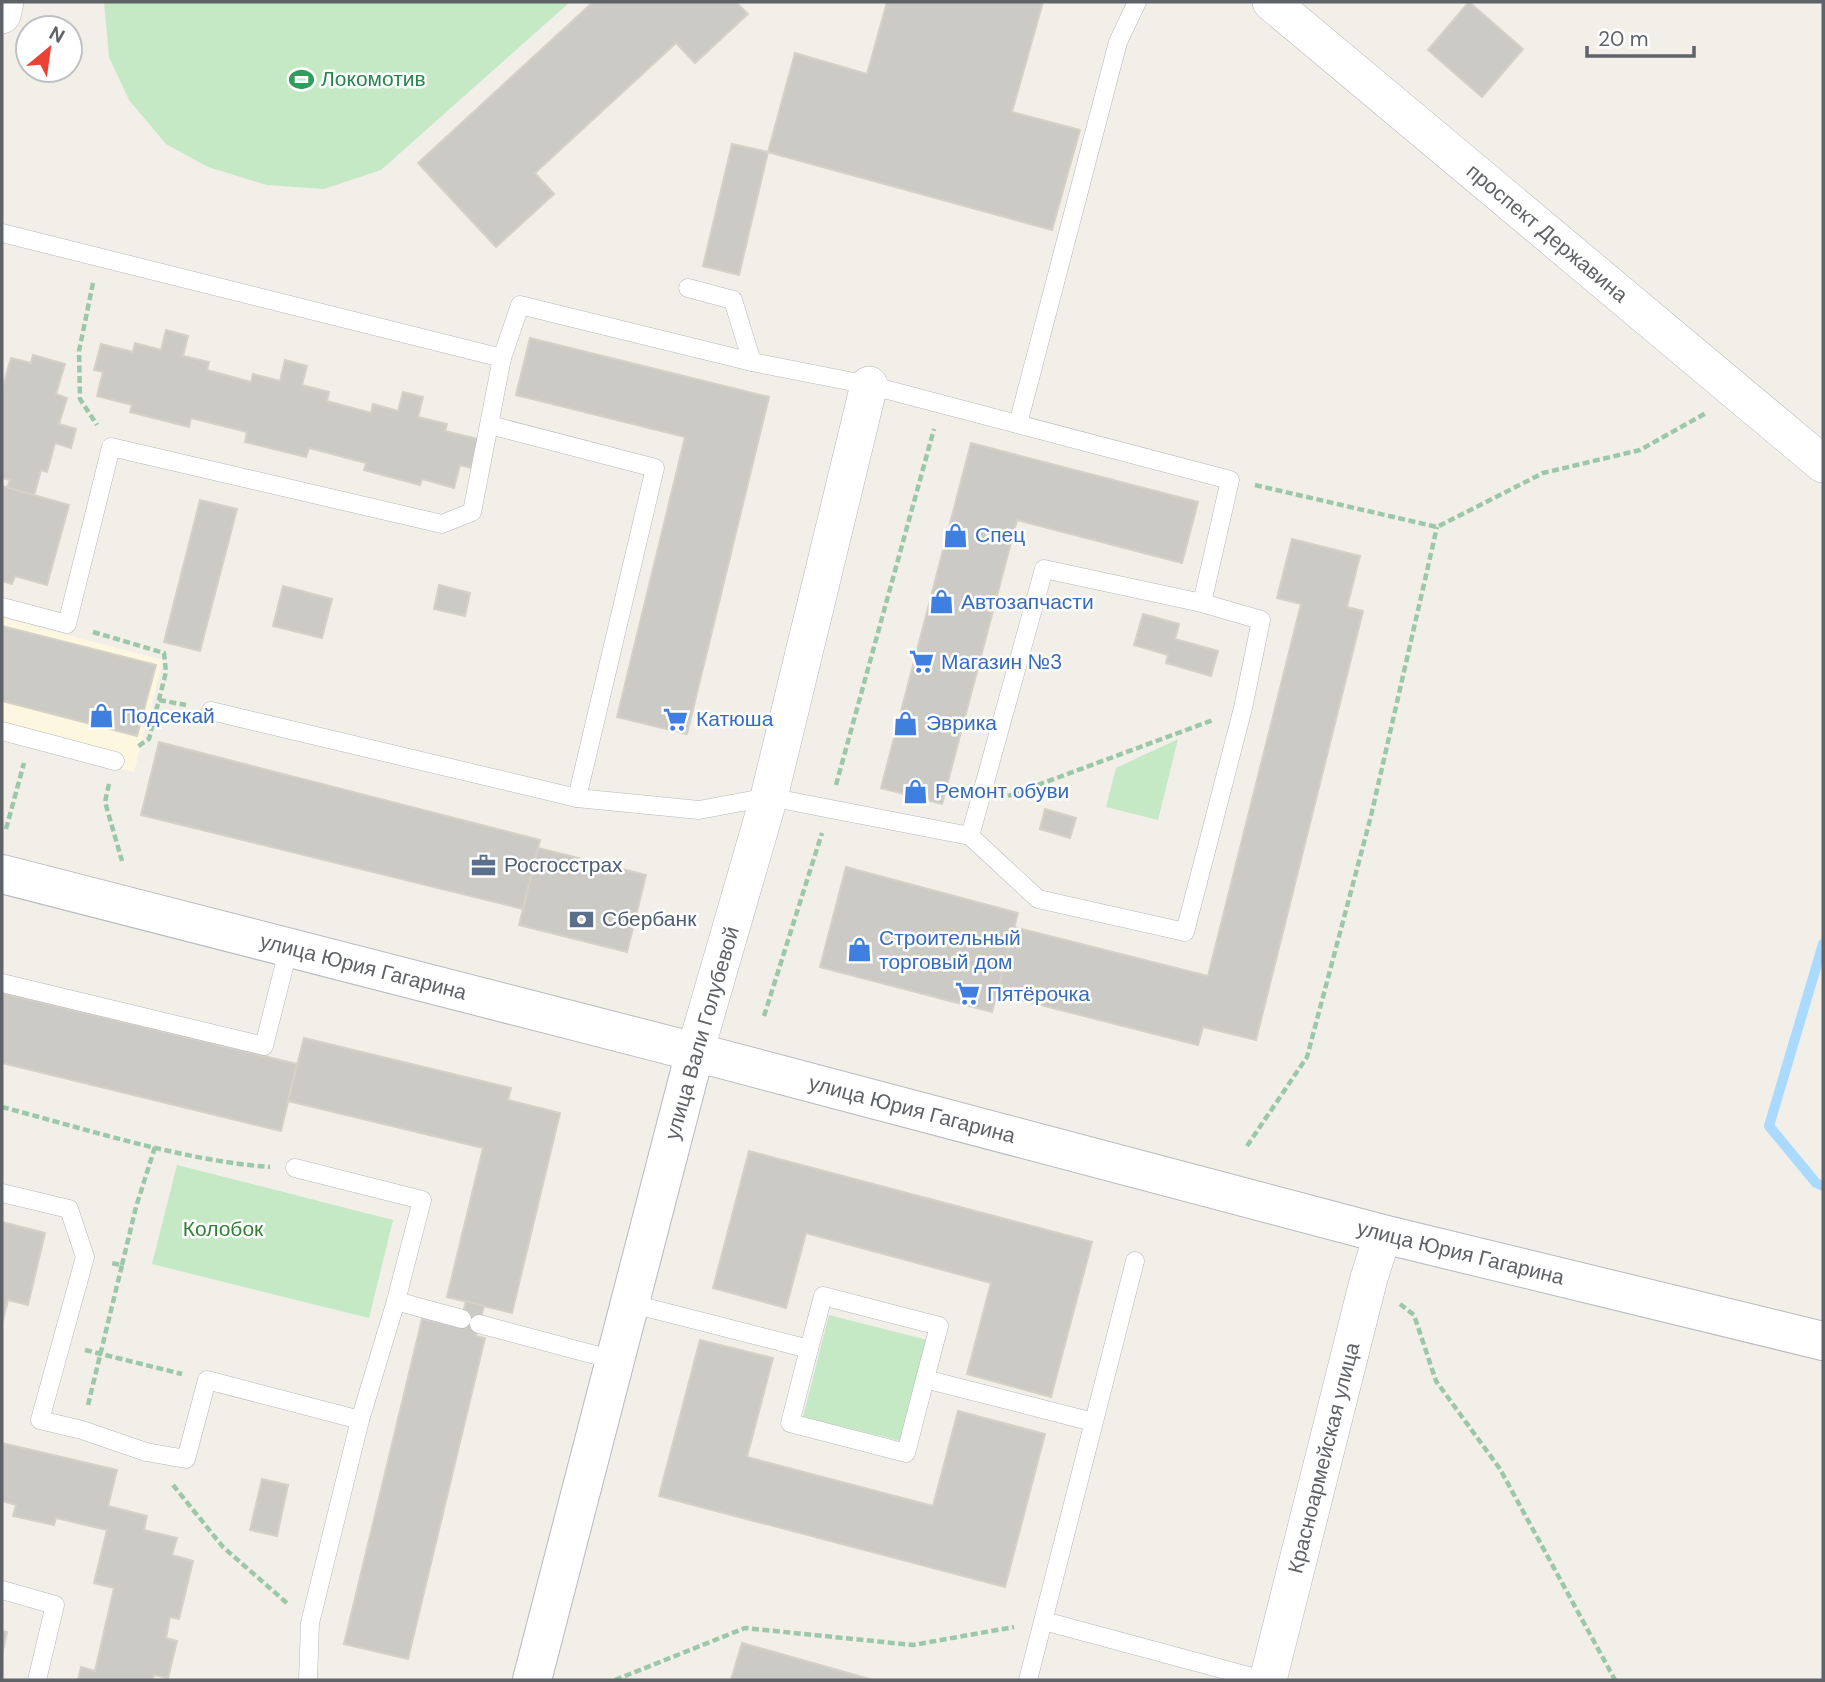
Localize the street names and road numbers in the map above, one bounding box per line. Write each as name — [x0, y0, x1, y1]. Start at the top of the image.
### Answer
street label: проспект Державина — [1460, 157, 1634, 309]
street label: улица Вали Голубевой — [658, 923, 746, 1143]
street label: улица Юрия Гагарина — [257, 927, 470, 1007]
street label: улица Юрия Гагарина — [806, 1069, 1019, 1150]
street label: улица Юрия Гагарина — [1354, 1214, 1567, 1292]
street label: Красноармейская улица — [1281, 1339, 1366, 1576]

